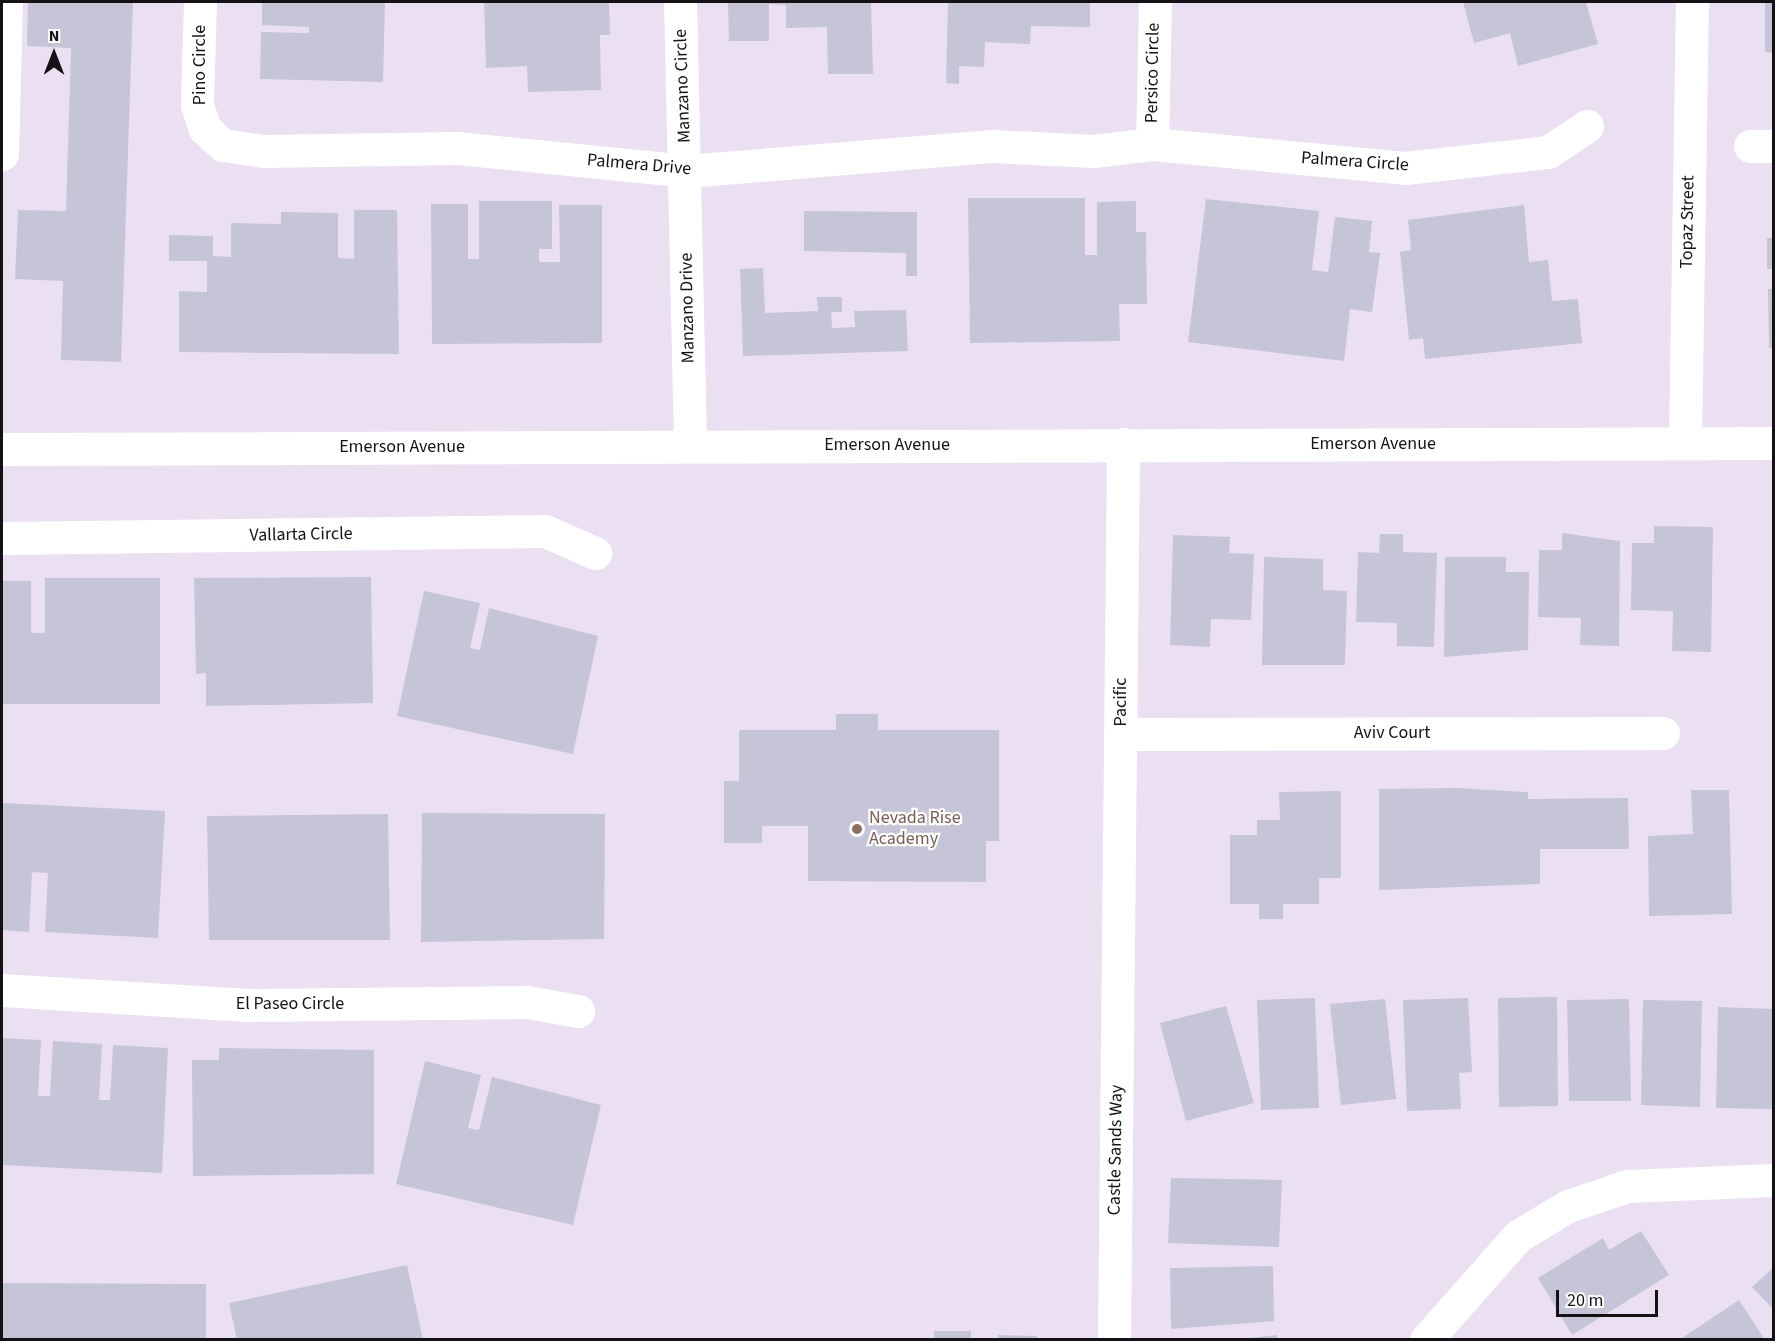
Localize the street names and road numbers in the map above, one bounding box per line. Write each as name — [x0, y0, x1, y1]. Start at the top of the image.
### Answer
street label: Persico Circle — [1141, 23, 1165, 123]
street label: Pino Circle — [189, 25, 211, 105]
street label: Manzano Circle — [670, 29, 696, 143]
street label: Palmera Circle — [1300, 147, 1410, 177]
street label: Palmera Drive — [586, 150, 692, 180]
street label: Topaz Street — [1676, 175, 1700, 269]
street label: Manzano Drive — [676, 253, 700, 363]
street label: Emerson Avenue — [1310, 433, 1436, 455]
street label: Emerson Avenue — [824, 434, 950, 456]
street label: Emerson Avenue — [339, 436, 465, 458]
street label: Vallarta Circle — [249, 523, 353, 547]
street label: Pacific — [1110, 677, 1132, 727]
street label: Aviv Court — [1354, 722, 1430, 744]
street label: El Paseo Circle — [236, 993, 344, 1015]
street label: Castle Sands Way — [1104, 1084, 1128, 1216]

